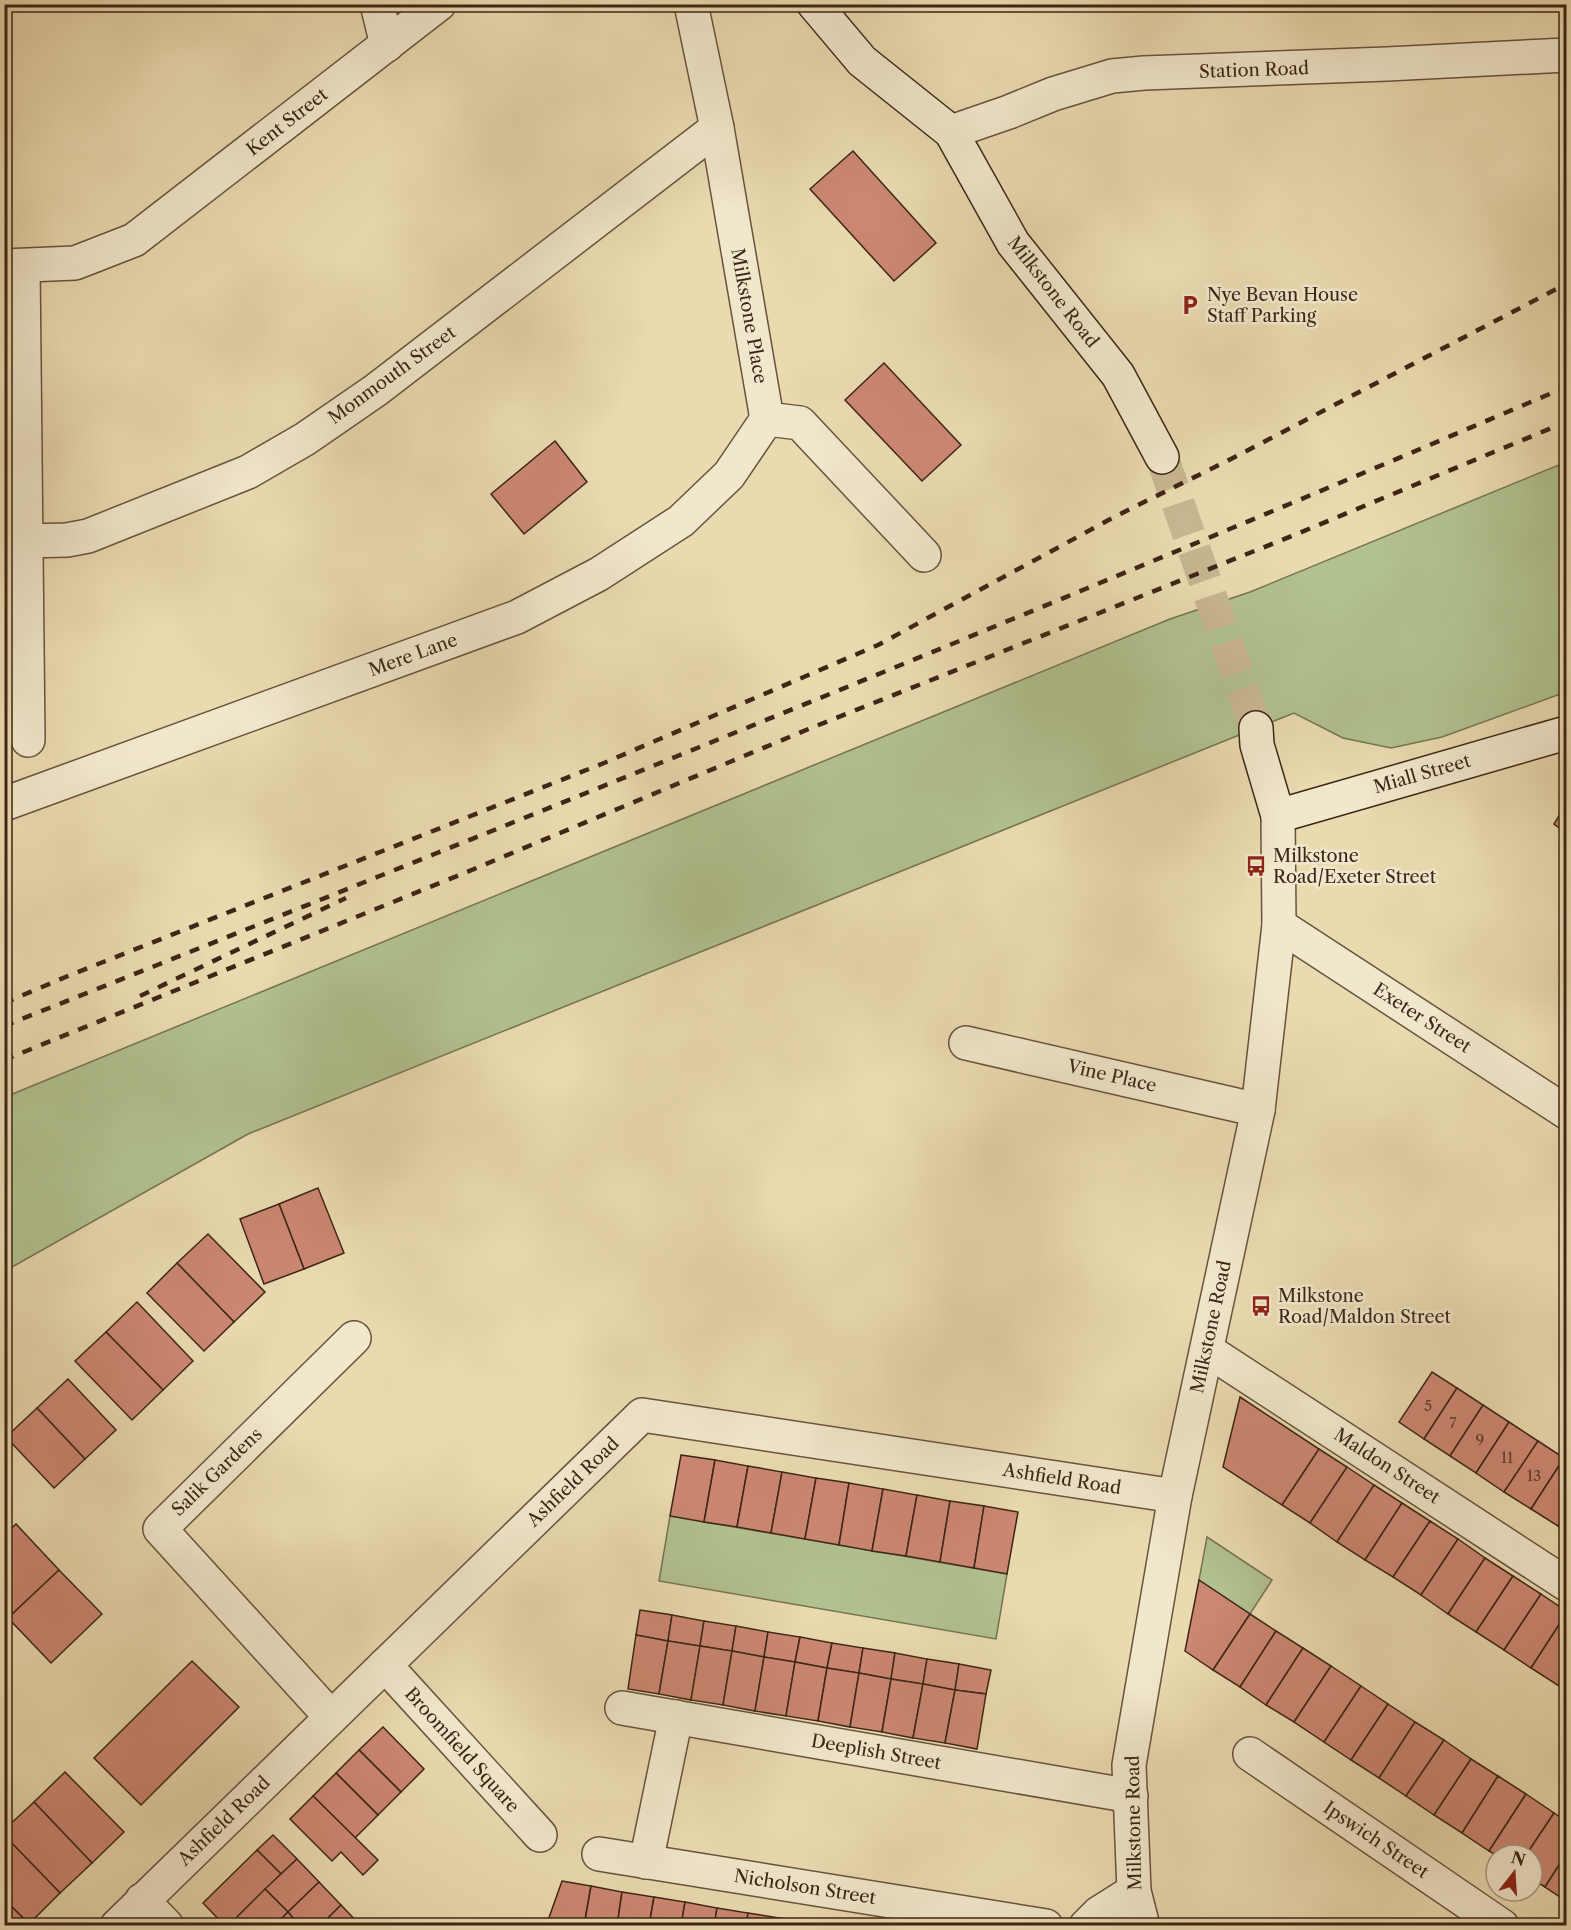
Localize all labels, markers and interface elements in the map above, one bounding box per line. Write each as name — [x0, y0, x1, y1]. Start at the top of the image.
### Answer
street label: Station Road — [1199, 57, 1309, 83]
street label: Kent Street — [242, 83, 333, 161]
street label: Milkstone Road — [1003, 232, 1103, 352]
street label: Milkstone Place — [726, 247, 772, 385]
place label: Nye Bevan House Staff Parking — [1207, 284, 1358, 327]
parking icon: Nye Bevan House Staff Parking — [1178, 293, 1202, 317]
street label: Monmouth Street — [324, 321, 461, 429]
street label: Mere Lane — [366, 629, 460, 681]
street label: Miall Street — [1371, 750, 1474, 798]
place label: Milkstone Road/Exeter Street — [1273, 845, 1437, 888]
bus stop icon: Milkstone Road/Exeter Street — [1244, 854, 1268, 878]
street label: Exeter Street — [1369, 978, 1476, 1058]
street label: Vine Place — [1064, 1055, 1159, 1097]
street label: Milkstone Road — [1186, 1259, 1236, 1395]
place label: Milkstone Road/Maldon Street — [1278, 1285, 1452, 1328]
bus stop icon: Milkstone Road/Maldon Street — [1249, 1294, 1273, 1318]
house number: 5 — [1424, 1396, 1432, 1415]
house number: 7 — [1449, 1413, 1457, 1432]
street label: Salik Gardens — [167, 1423, 267, 1521]
street label: Maldon Street — [1330, 1424, 1445, 1509]
house number: 9 — [1476, 1430, 1484, 1449]
street label: Ashfield Road — [522, 1433, 624, 1532]
house number: 11 — [1501, 1448, 1514, 1467]
street label: Ashfield Road — [1000, 1459, 1123, 1499]
house number: 13 — [1527, 1466, 1541, 1485]
street label: Broomfield Square — [400, 1683, 524, 1817]
street label: Deeplish Street — [809, 1730, 943, 1774]
street label: Milkstone Road — [1122, 1755, 1146, 1891]
street label: Ashfield Road — [173, 1772, 275, 1871]
street label: Ipswich Street — [1319, 1797, 1433, 1884]
north arrow — [1484, 1843, 1544, 1903]
text: N — [1509, 1847, 1528, 1870]
street label: Nicholson Street — [733, 1865, 878, 1909]

